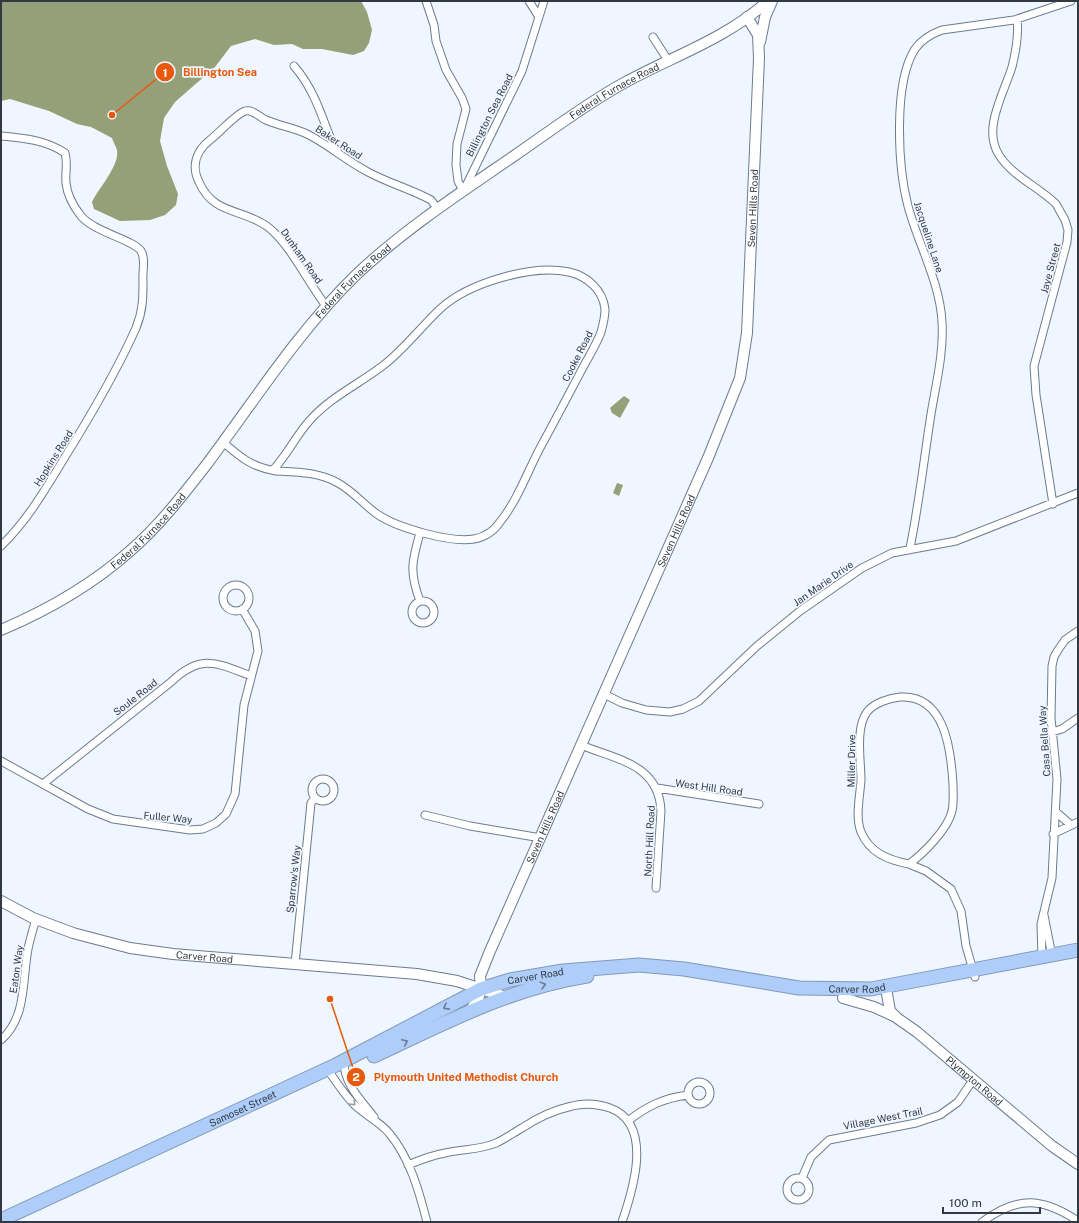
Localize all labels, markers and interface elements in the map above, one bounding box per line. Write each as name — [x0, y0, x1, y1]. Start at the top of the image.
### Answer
street label: Federal Furnace Road — [567, 60, 661, 122]
callout: Billington Sea — [155, 61, 265, 84]
text: 1 — [162, 66, 168, 80]
text: Billington Sea — [183, 66, 257, 78]
street label: Billington Sea Road — [463, 72, 515, 158]
street label: Baker Road — [313, 122, 365, 162]
street label: Seven Hills Road — [745, 169, 760, 248]
street label: Jacqueline Lane — [912, 200, 946, 274]
street label: Dunham Road — [279, 226, 325, 286]
street label: Federal Furnace Road — [313, 241, 393, 321]
street label: Jaye Street — [1038, 241, 1063, 295]
street label: Cooke Road — [559, 329, 595, 383]
street label: Hopkins Road — [31, 428, 75, 488]
street label: Federal Furnace Road — [108, 490, 188, 571]
street label: Seven Hills Road — [655, 492, 697, 569]
street label: Jan Marie Drive — [791, 558, 856, 608]
street label: Soule Road — [111, 676, 159, 718]
street label: Casa Bella Way — [1035, 704, 1052, 777]
street label: Miller Drive — [845, 734, 857, 788]
street label: West Hill Road — [674, 776, 744, 798]
street label: Seven Hills Road — [524, 789, 566, 865]
street label: North Hill Road — [641, 805, 657, 877]
street label: Fuller Way — [143, 809, 194, 825]
street label: Sparrow's Way — [283, 844, 303, 914]
street label: Eaton Way — [7, 943, 25, 994]
street label: Carver Road — [176, 948, 234, 965]
street label: Carver Road — [506, 965, 565, 986]
street label: Carver Road — [828, 980, 887, 995]
one-way arrow — [540, 982, 547, 990]
one-way arrow — [443, 1003, 450, 1010]
one-way arrow — [400, 1039, 408, 1047]
street label: Plympton Road — [944, 1053, 1005, 1108]
callout: Plymouth United Methodist Church — [346, 1065, 566, 1088]
text: 2 — [352, 1070, 360, 1084]
text: Plymouth United Methodist Church — [374, 1071, 558, 1083]
street label: Samoset Street — [207, 1088, 278, 1129]
one-way arrow — [348, 1098, 356, 1106]
street label: Village West Trail — [842, 1104, 924, 1132]
scale bar — [943, 1189, 1040, 1215]
text: 100 m — [949, 1196, 982, 1210]

